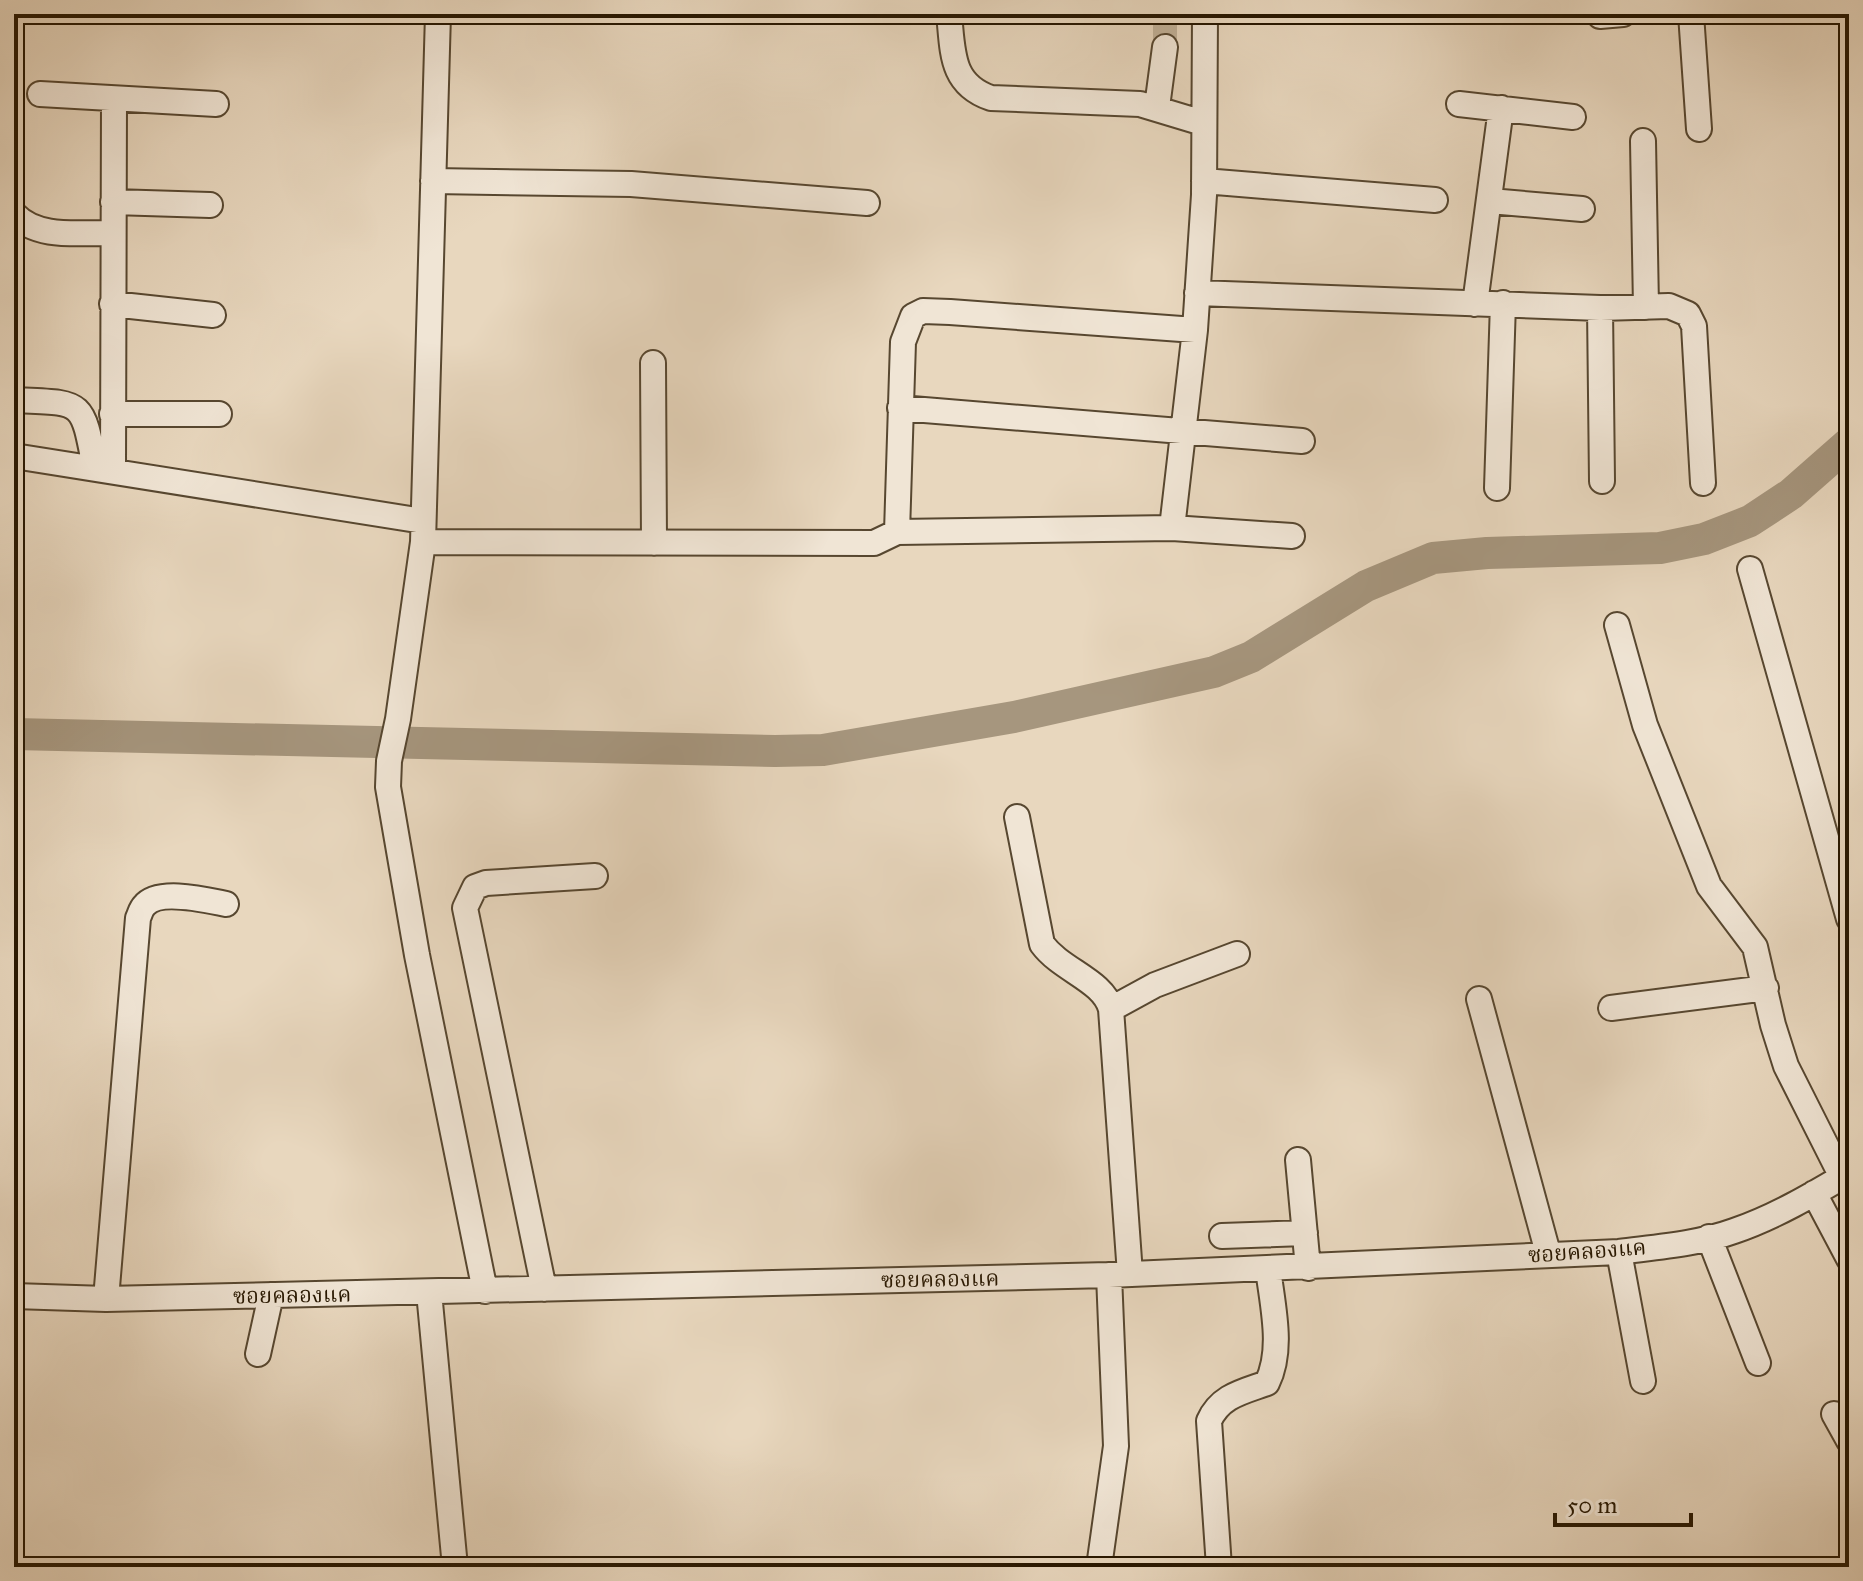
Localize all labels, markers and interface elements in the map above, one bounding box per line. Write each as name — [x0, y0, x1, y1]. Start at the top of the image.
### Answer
street label: ซอยคลองแค — [1527, 1233, 1647, 1269]
street label: ซอยคลองแค — [881, 1264, 999, 1294]
street label: ซอยคลองแค — [233, 1280, 351, 1310]
scale bar — [1555, 1477, 1691, 1527]
text: 50 m — [1567, 1490, 1617, 1520]

